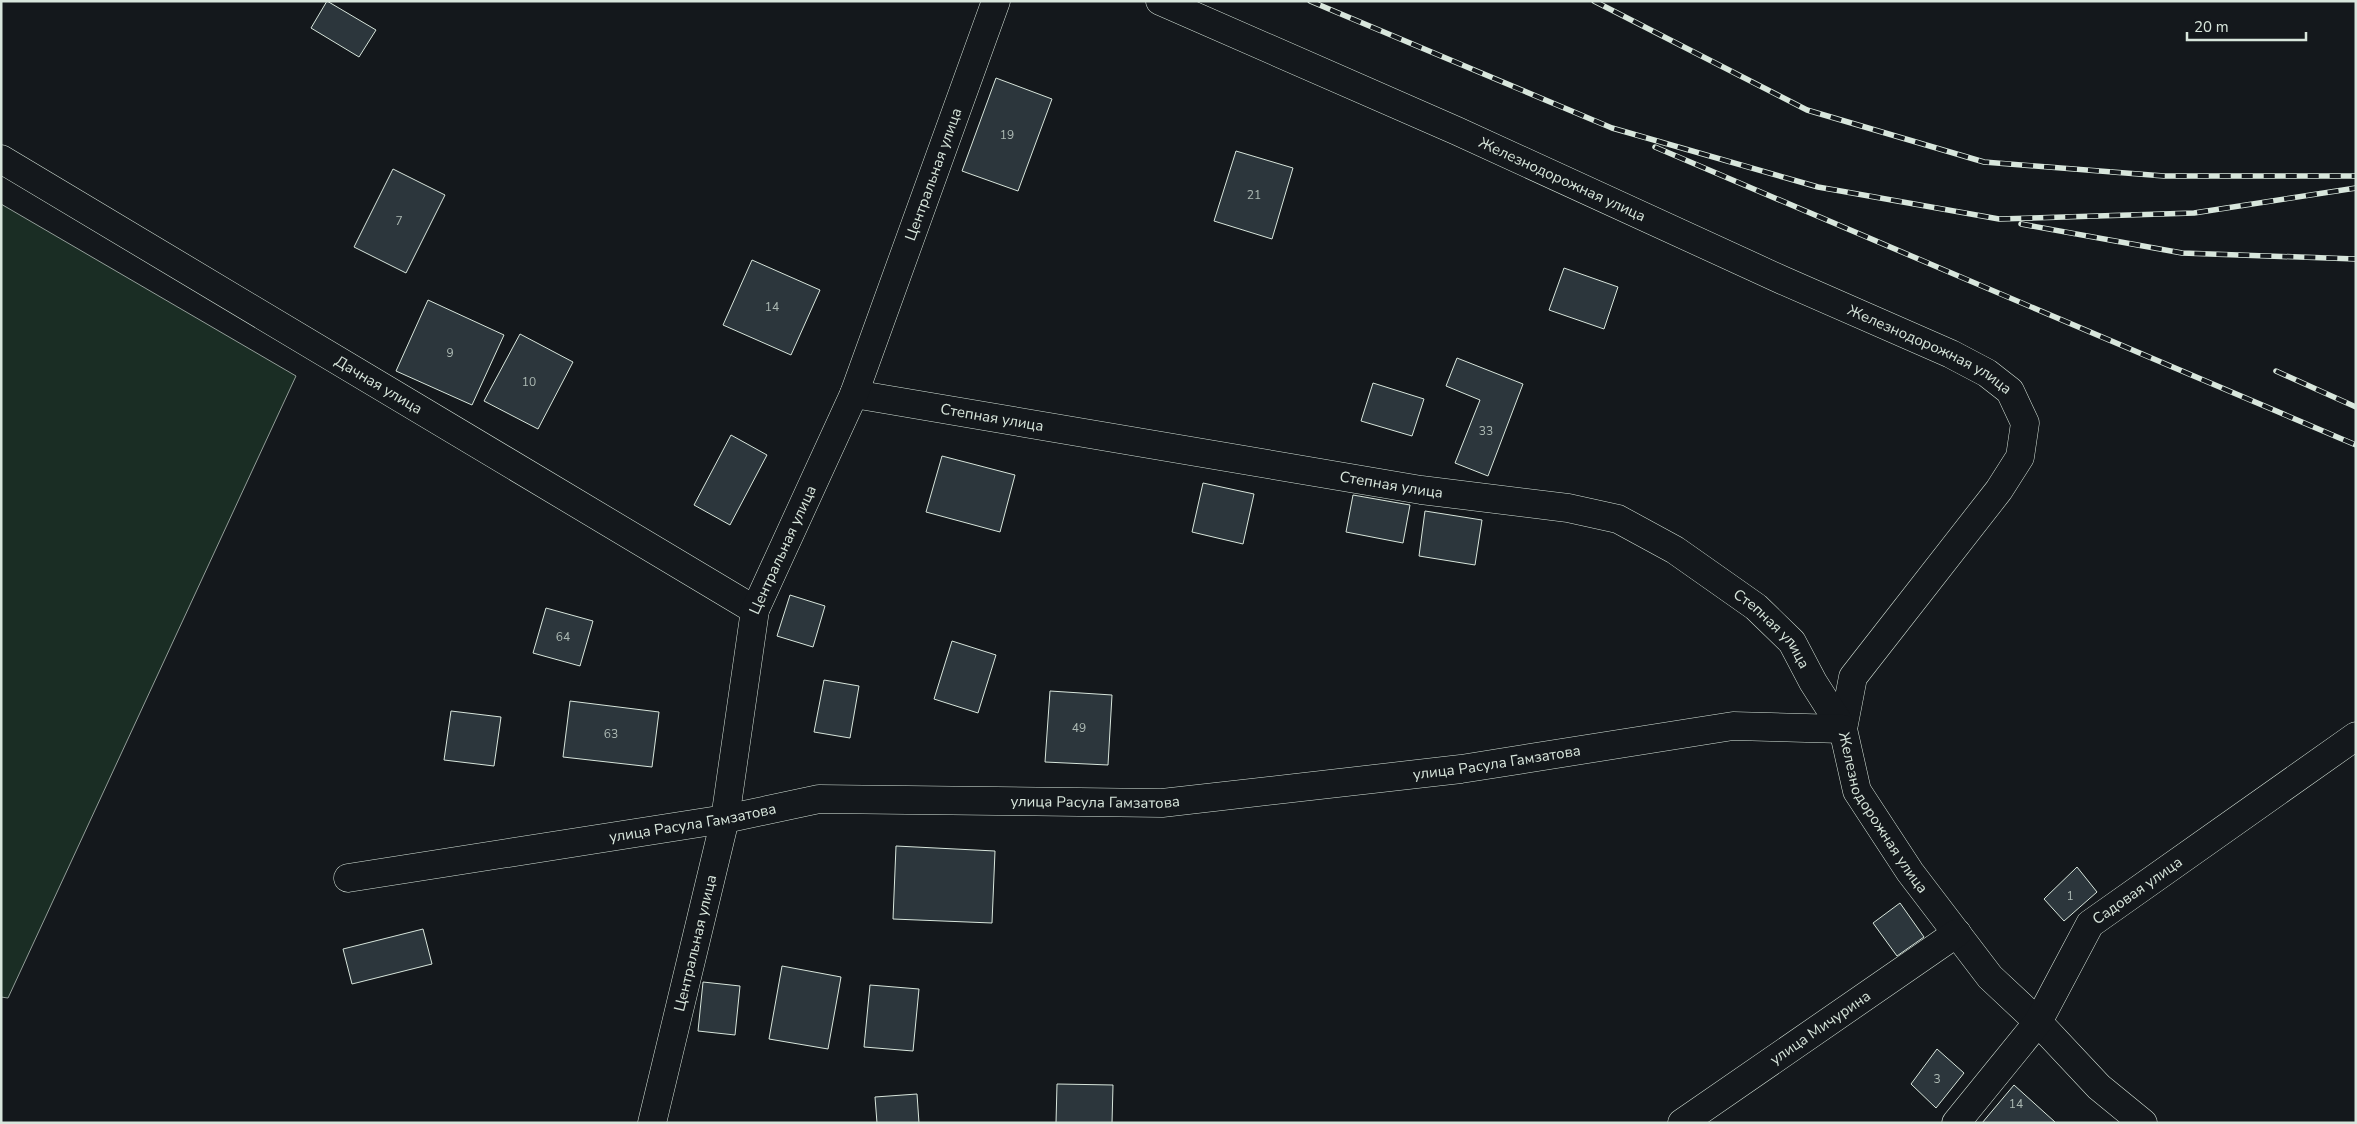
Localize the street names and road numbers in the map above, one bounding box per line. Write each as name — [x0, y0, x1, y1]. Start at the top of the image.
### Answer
street label: Центральная улица — [900, 105, 967, 243]
street label: Железнодорожная улица — [1476, 132, 1649, 226]
street label: Железнодорожная улица — [1844, 300, 2016, 399]
street label: Дачная улица — [331, 351, 426, 419]
street label: Степная улица — [939, 399, 1045, 436]
street label: Степная улица — [1338, 466, 1444, 503]
street label: Центральная улица — [744, 482, 821, 618]
street label: Степная улица — [1729, 584, 1814, 672]
street label: Железнодорожная улица — [1834, 730, 1933, 897]
street label: улица Расула Гамзатова — [1412, 740, 1582, 784]
street label: улица Расула Гамзатова — [1010, 791, 1181, 813]
street label: улица Расула Гамзатова — [608, 798, 778, 847]
street label: Садовая улица — [2088, 852, 2186, 929]
street label: Центральная улица — [669, 873, 721, 1013]
street label: улица Мичурина — [1766, 986, 1874, 1069]

